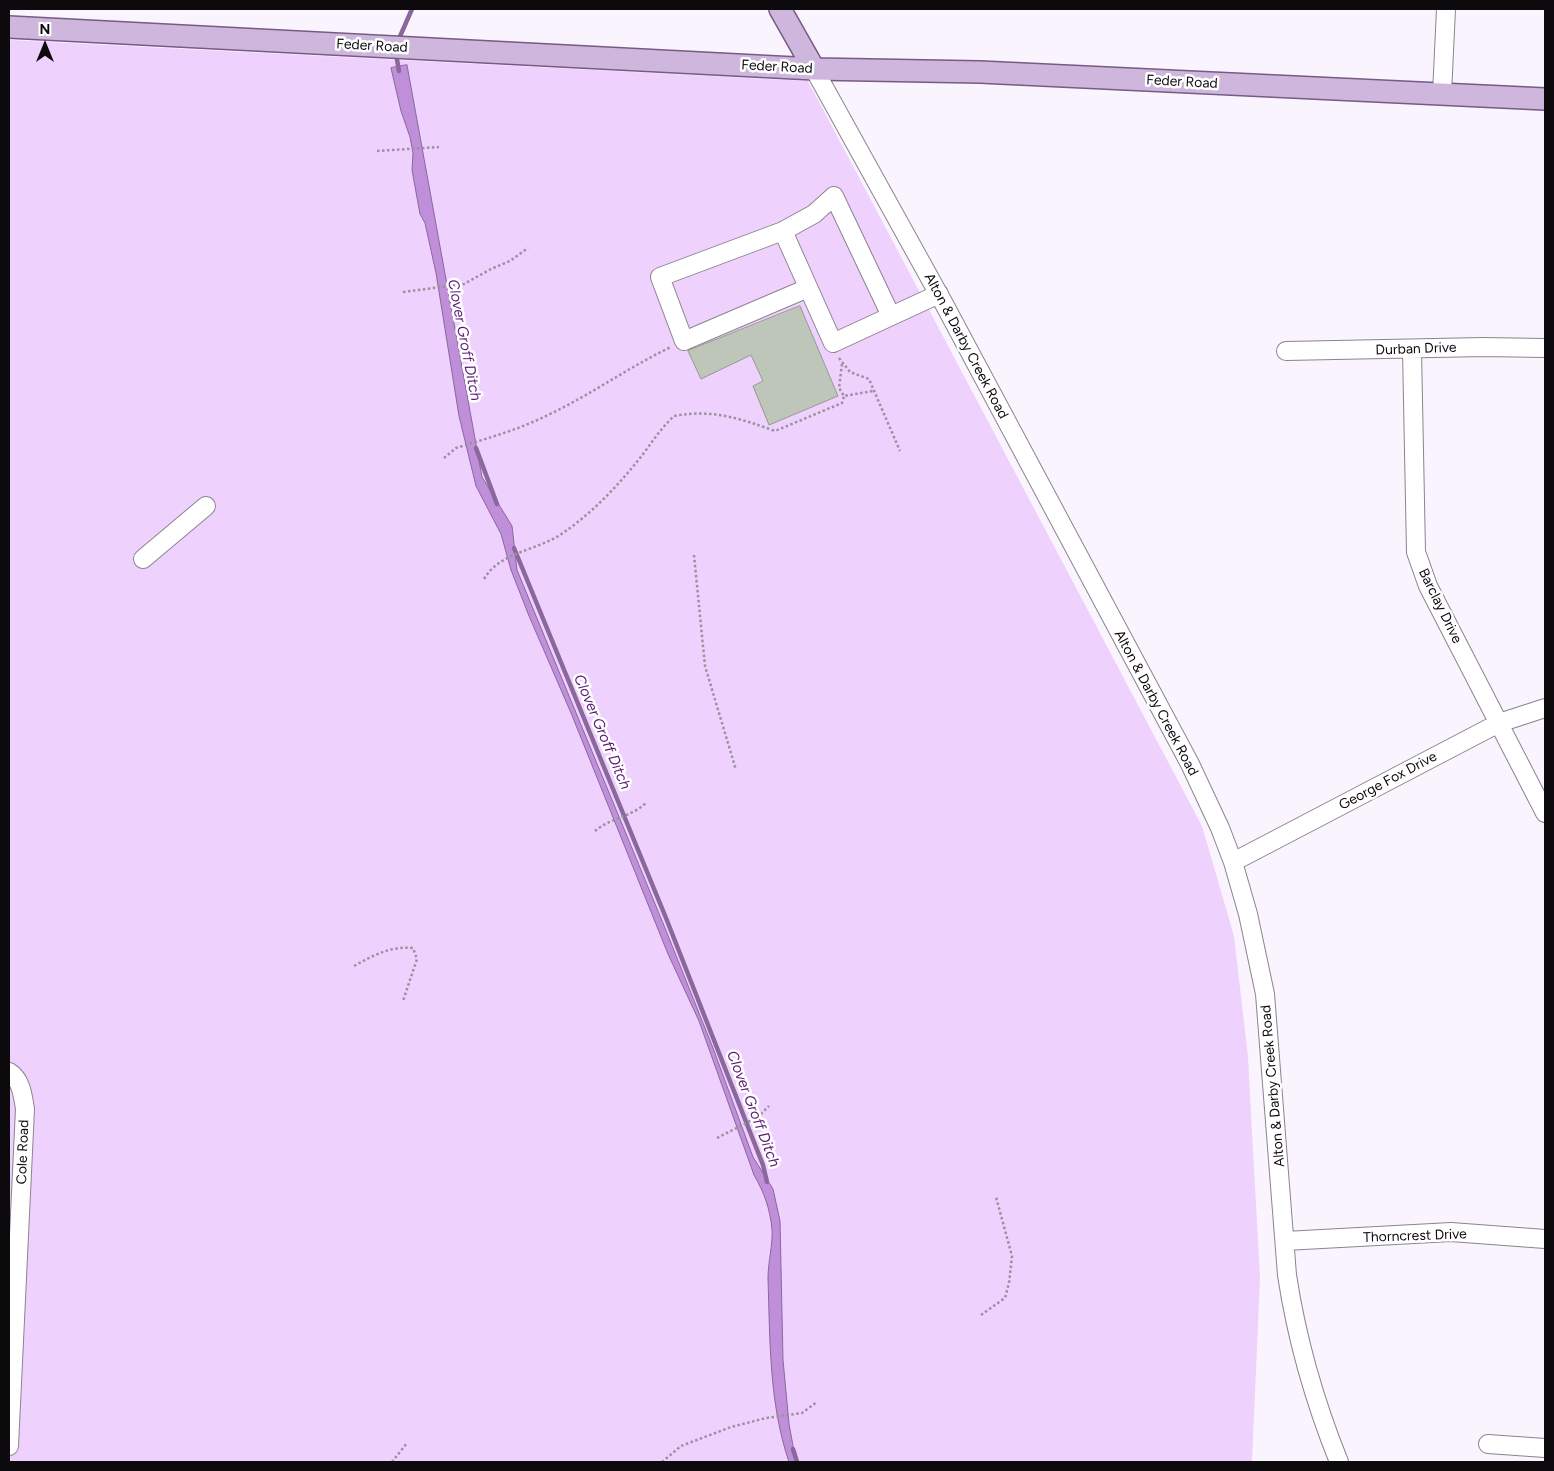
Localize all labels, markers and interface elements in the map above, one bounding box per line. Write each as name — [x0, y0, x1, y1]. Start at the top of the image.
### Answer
north arrow — [20, 20, 70, 70]
text: N — [40, 21, 50, 38]
street label: Feder Road — [336, 36, 408, 56]
street label: Feder Road — [741, 57, 813, 77]
street label: Feder Road — [1146, 72, 1218, 92]
street label: Alton & Darby Creek Road — [920, 270, 1012, 422]
water label: Clover Groff Ditch — [443, 278, 485, 402]
street label: Durban Drive — [1375, 339, 1457, 359]
street label: Barclay Drive — [1415, 566, 1465, 646]
street label: Alton & Darby Creek Road — [1110, 627, 1202, 779]
water label: Clover Groff Ditch — [570, 672, 634, 792]
street label: George Fox Drive — [1336, 748, 1440, 814]
street label: Alton & Darby Creek Road — [1258, 1004, 1288, 1168]
water label: Clover Groff Ditch — [722, 1048, 784, 1170]
street label: Cole Road — [13, 1119, 33, 1185]
street label: Thorncrest Drive — [1363, 1226, 1467, 1246]

